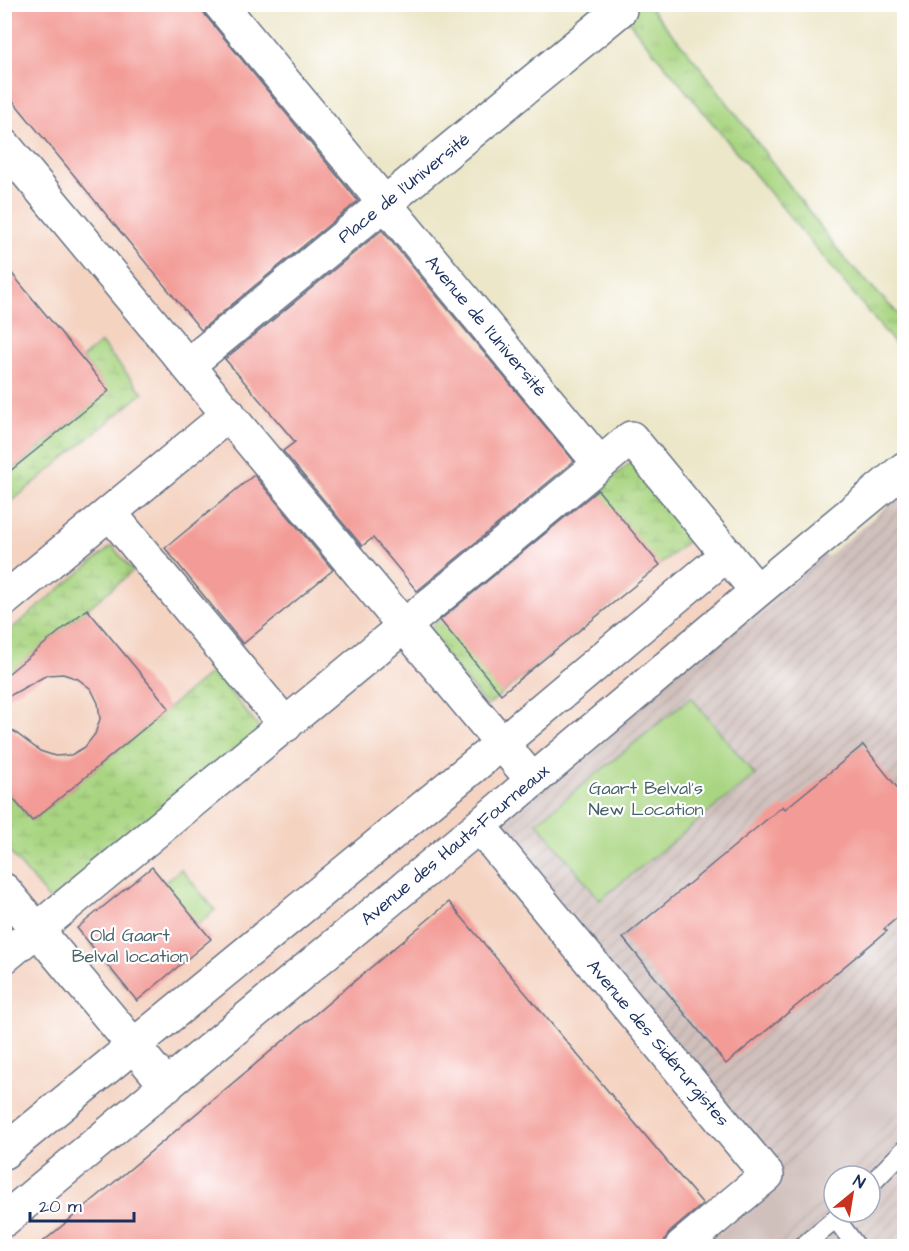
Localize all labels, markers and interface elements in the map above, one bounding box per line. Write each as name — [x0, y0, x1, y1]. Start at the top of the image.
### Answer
street label: Place de l'Université — [333, 127, 476, 249]
street label: Avenue de l'Université — [419, 250, 553, 402]
street label: Avenue des Hauts-Fourneaux — [355, 758, 555, 931]
park label: Gaart Belval's New Location — [588, 776, 704, 822]
park label: Old Gaart Belval location — [72, 923, 188, 969]
street label: Avenue des Sidérurgistes — [580, 954, 735, 1132]
north arrow — [822, 1164, 882, 1224]
text: N — [849, 1170, 869, 1194]
scale bar — [30, 1185, 134, 1223]
text: 20 m — [39, 1194, 82, 1219]

